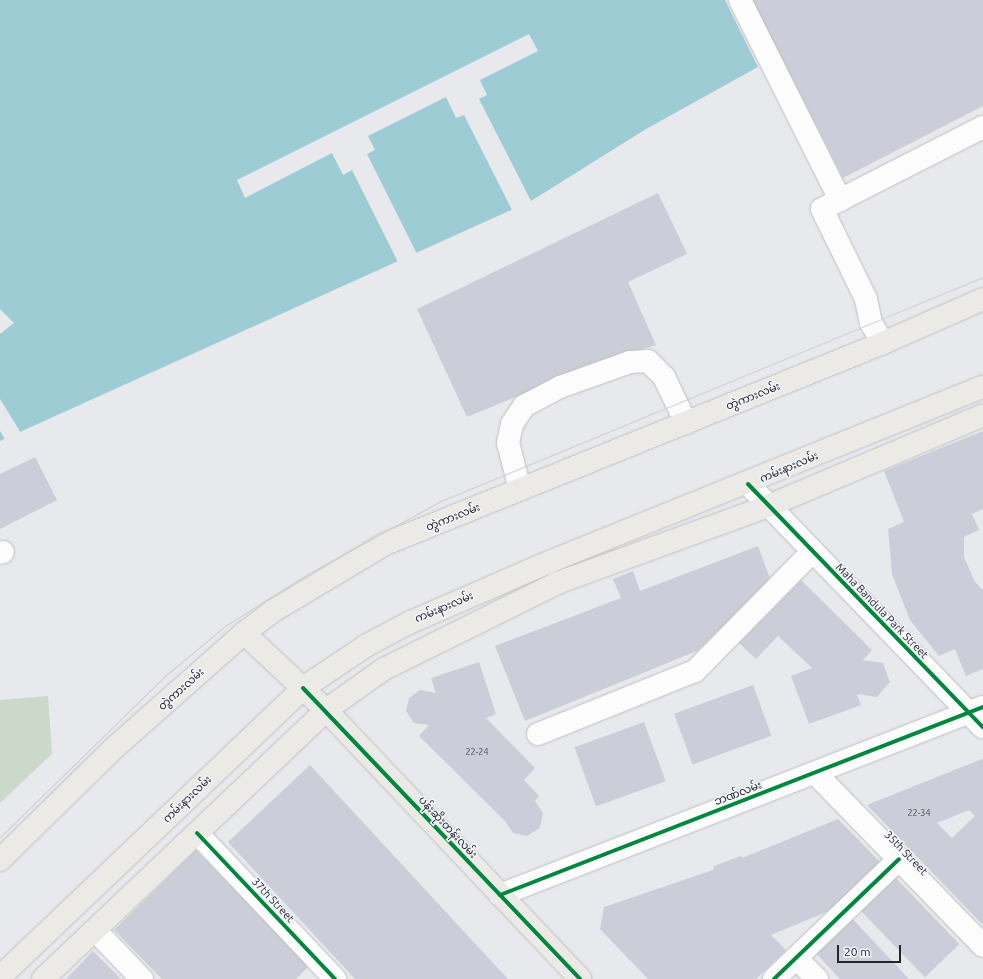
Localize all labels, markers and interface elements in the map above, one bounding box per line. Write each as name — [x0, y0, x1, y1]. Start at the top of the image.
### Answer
street label: တွဲကားလမ်း — [724, 379, 782, 413]
street label: ကမ်းနားလမ်း — [758, 449, 820, 485]
street label: တွဲကားလမ်း — [424, 500, 482, 534]
street label: Maha Bandula Park Street — [833, 561, 931, 661]
street label: ကမ်းနားလမ်း — [413, 589, 475, 625]
street label: တွဲကားလမ်း — [155, 665, 207, 713]
house number: 22-24 — [466, 747, 488, 757]
street label: ကမ်းနားလမ်း — [160, 773, 214, 825]
street label: ဘဏ်လမ်း — [712, 778, 764, 808]
street label: ပန်းဆိုးတန်းလမ်း — [416, 793, 480, 861]
house number: 22-34 — [908, 808, 930, 818]
street label: 35th Street — [882, 828, 930, 878]
street label: 37th Street — [249, 875, 297, 925]
scale bar — [839, 937, 903, 963]
text: 20 m — [844, 945, 871, 958]

